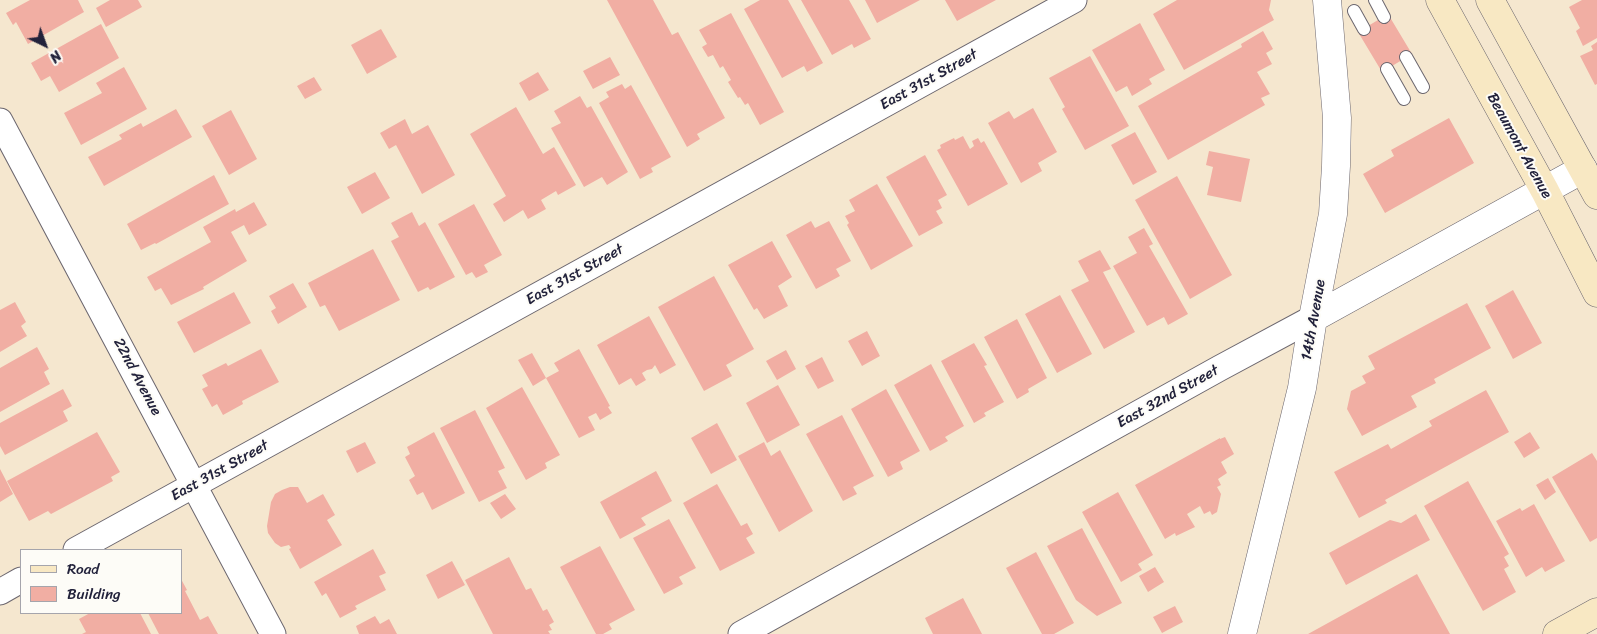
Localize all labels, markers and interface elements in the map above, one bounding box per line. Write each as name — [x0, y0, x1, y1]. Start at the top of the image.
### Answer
north arrow — [20, 20, 70, 70]
text: N — [43, 44, 67, 69]
street label: East 31st Street — [877, 46, 981, 114]
street label: Beaumont Avenue — [1483, 90, 1555, 202]
street label: East 31st Street — [523, 241, 627, 309]
street label: 14th Avenue — [1298, 278, 1330, 362]
street label: 22nd Avenue — [109, 335, 165, 419]
street label: East 32nd Street — [1114, 362, 1222, 432]
street label: East 31st Street — [168, 437, 272, 505]
legend — [20, 549, 182, 614]
text: Road — [67, 556, 99, 582]
text: Building — [67, 581, 121, 607]

